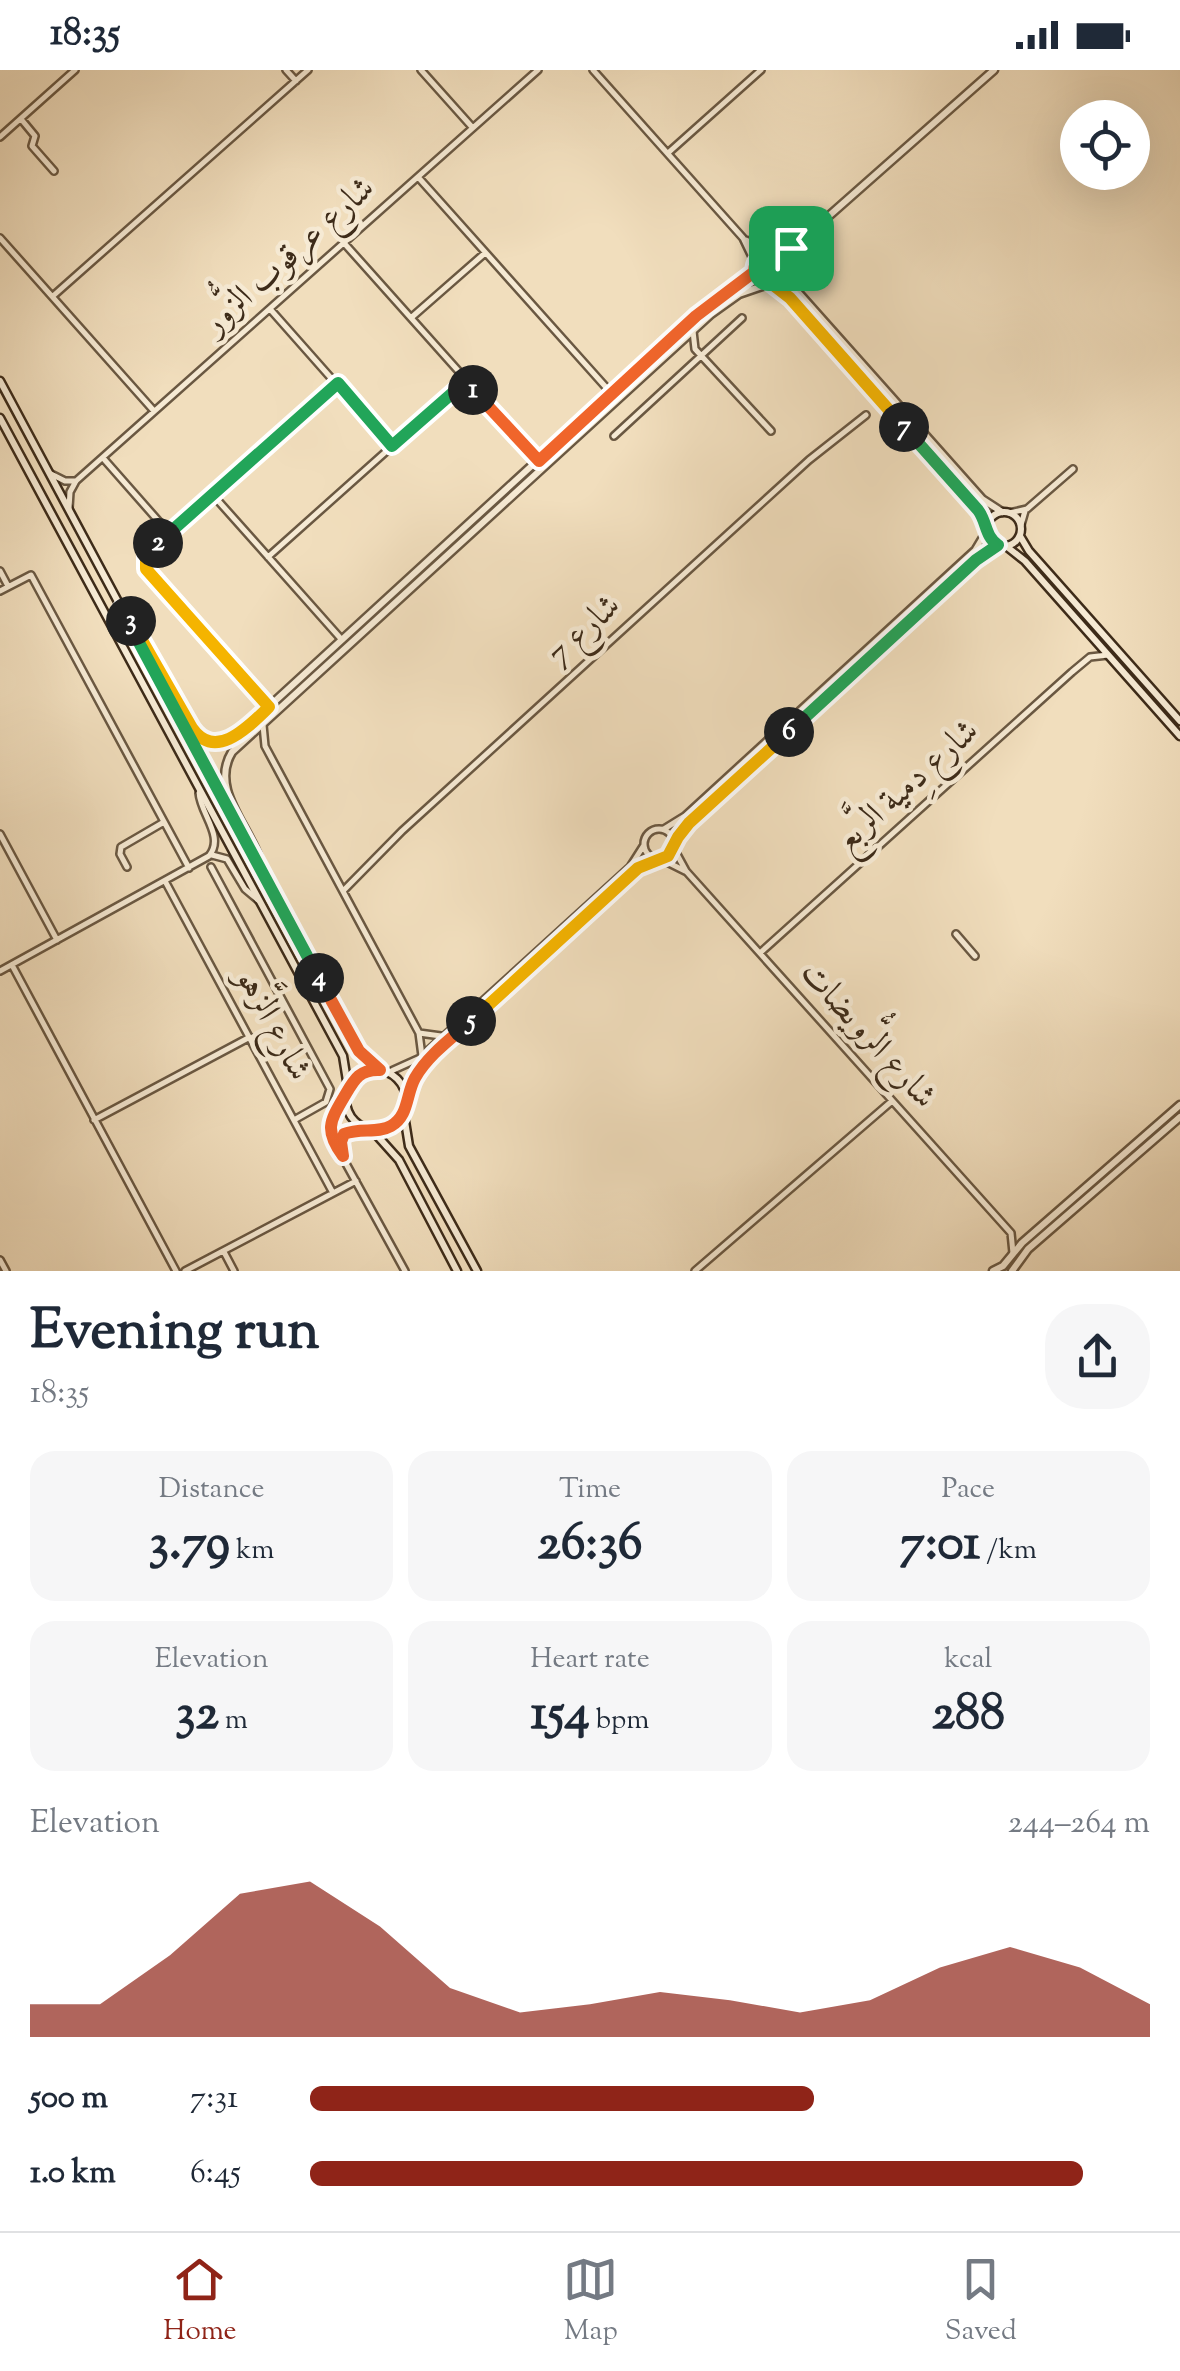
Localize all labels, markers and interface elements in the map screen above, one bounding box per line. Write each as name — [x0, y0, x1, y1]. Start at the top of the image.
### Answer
text: 18:35 — [50, 8, 120, 62]
map controls — [1060, 100, 1150, 190]
button: locate — [1060, 100, 1150, 190]
street label: شارع عرقوب الزُّور — [183, 157, 388, 351]
pin — [749, 206, 834, 291]
icon: arrive — [764, 221, 819, 276]
pin: 1 — [448, 365, 498, 415]
text: 1 — [468, 370, 478, 410]
pin: 7 — [879, 402, 929, 452]
text: 7 — [897, 407, 911, 447]
pin: 2 — [133, 518, 183, 568]
text: 2 — [151, 523, 165, 563]
street label: شارع 7 — [536, 583, 634, 679]
pin: 3 — [106, 596, 156, 646]
text: 3 — [125, 601, 137, 641]
street label: شارع دِمية الرَّبع — [820, 703, 993, 867]
pin: 6 — [764, 707, 814, 757]
text: 6 — [782, 712, 796, 752]
street label: شارع الرُّويضات — [786, 943, 956, 1122]
pin: 4 — [294, 953, 344, 1003]
street label: شارع الزَّهو — [220, 954, 329, 1091]
text: 4 — [312, 958, 326, 998]
pin: 5 — [446, 996, 496, 1046]
text: 5 — [466, 1001, 476, 1041]
text: Evening run — [30, 1294, 319, 1373]
button: share — [1045, 1304, 1150, 1409]
text: 18:35 — [30, 1371, 89, 1417]
text: Distance — [159, 1470, 264, 1510]
text: Time — [559, 1470, 621, 1510]
text: Pace — [942, 1470, 995, 1510]
text: 3.79 — [149, 1510, 230, 1582]
text: 26:36 — [537, 1510, 643, 1582]
text: 7:01 — [900, 1510, 980, 1582]
text: km — [230, 1531, 274, 1571]
text: /km — [980, 1531, 1037, 1571]
text: Elevation — [155, 1640, 268, 1680]
text: Heart rate — [530, 1640, 650, 1680]
text: kcal — [944, 1640, 992, 1680]
text: 32 — [175, 1680, 219, 1752]
text: 154 — [530, 1680, 590, 1752]
text: 288 — [932, 1680, 1005, 1752]
text: m — [219, 1701, 248, 1741]
text: bpm — [590, 1701, 650, 1741]
text: Elevation — [30, 1801, 160, 1847]
text: 244–264 m — [1008, 1801, 1150, 1847]
text: 500 m — [30, 2076, 108, 2122]
text: 7:31 — [190, 2076, 238, 2122]
text: 1.0 km — [30, 2151, 116, 2197]
text: 6:45 — [190, 2151, 241, 2197]
tab: Home — [163, 2252, 237, 2352]
tab: Map — [563, 2252, 618, 2352]
tab: Saved — [945, 2252, 1017, 2352]

